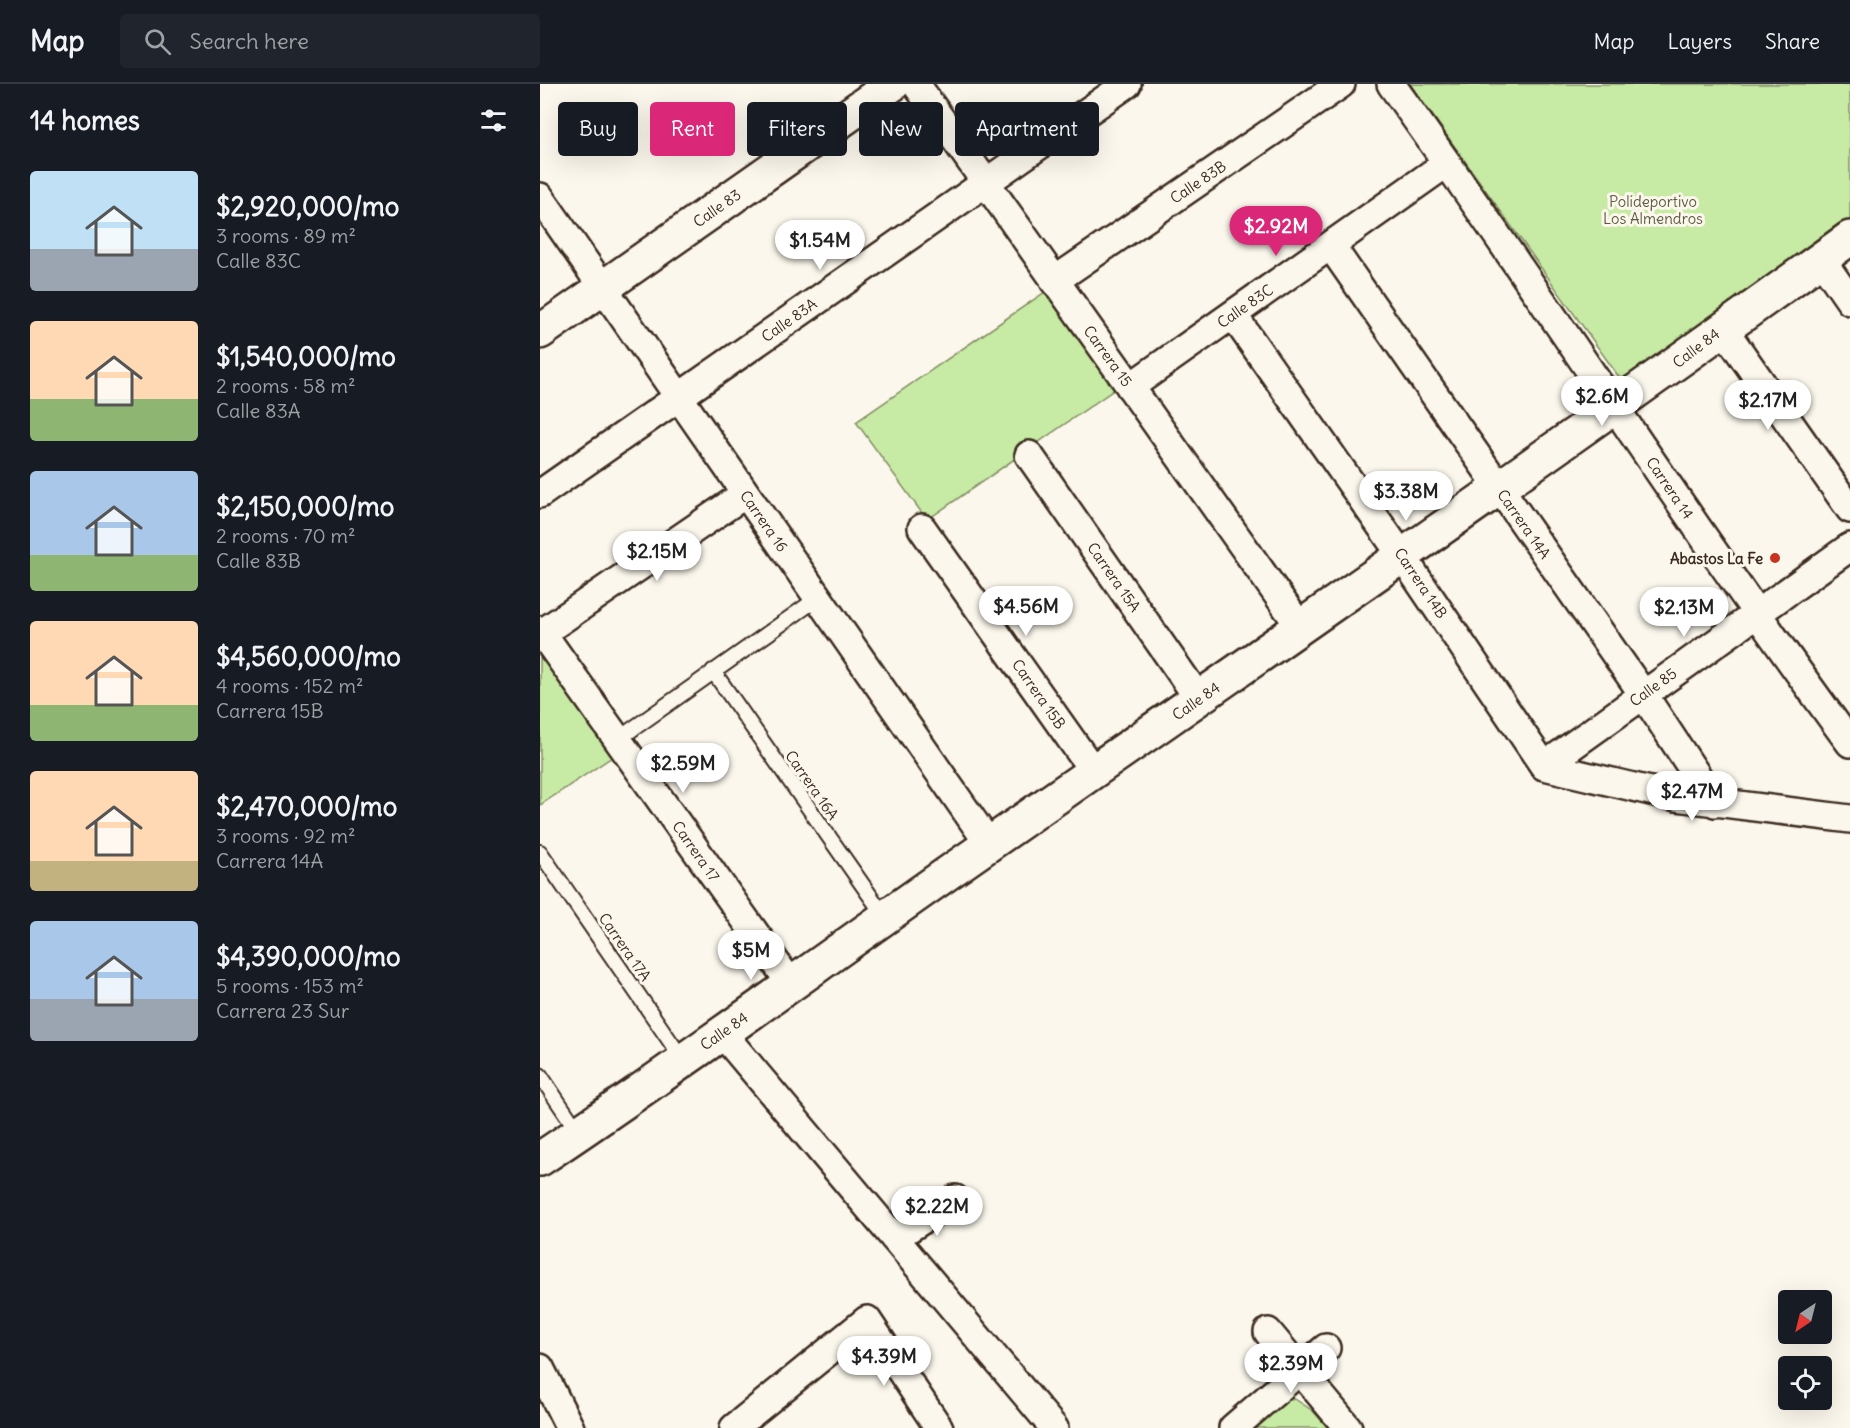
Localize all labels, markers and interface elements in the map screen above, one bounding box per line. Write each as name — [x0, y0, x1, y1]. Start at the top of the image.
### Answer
search box — [120, 14, 540, 68]
text: Map — [30, 23, 84, 59]
icon: search — [141, 25, 174, 58]
text: Search here — [189, 27, 309, 55]
text: Map — [1594, 28, 1634, 55]
text: Layers — [1667, 28, 1732, 55]
text: Share — [1765, 28, 1820, 55]
chip: Buy — [558, 102, 638, 156]
chip: Rent — [650, 102, 735, 156]
chip: Filters — [747, 102, 847, 156]
chip: New — [859, 102, 943, 156]
chip: Apartment — [955, 102, 1099, 156]
text: 14 homes — [30, 104, 140, 137]
icon: filters — [477, 104, 510, 137]
street label: Calle 83B — [1166, 156, 1230, 208]
street label: Calle 83 — [689, 185, 745, 231]
text: $2,920,000/mo — [216, 190, 399, 223]
park label: Polideportivo Los Almendros — [1603, 192, 1703, 228]
icon: home — [78, 195, 150, 267]
pin: $2.92M — [1227, 206, 1325, 257]
text: $2.92M — [1244, 213, 1308, 238]
pin: $1.54M — [771, 220, 869, 271]
text: 3 rooms · 89 m² — [216, 223, 356, 248]
text: $1.54M — [789, 227, 851, 252]
text: Calle 83C — [216, 248, 301, 273]
street label: Calle 83C — [1213, 280, 1277, 332]
street label: Calle 83A — [758, 294, 821, 346]
street label: Carrera 15 — [1079, 322, 1137, 390]
street label: Calle 84 — [1669, 324, 1724, 372]
text: $1,540,000/mo — [216, 340, 396, 373]
icon: home — [78, 345, 150, 417]
text: 2 rooms · 58 m² — [216, 373, 356, 398]
pin: $2.6M — [1560, 376, 1644, 427]
pin: $2.17M — [1719, 380, 1817, 431]
text: $2.6M — [1575, 383, 1629, 408]
text: $2.17M — [1738, 387, 1798, 412]
text: Calle 83A — [216, 398, 301, 423]
street label: Carrera 14 — [1642, 453, 1698, 523]
pin: $3.38M — [1357, 471, 1455, 522]
text: $3.38M — [1373, 478, 1439, 503]
street label: Carrera 14A — [1493, 486, 1555, 563]
street label: Carrera 16 — [736, 487, 792, 555]
text: $2,150,000/mo — [216, 490, 394, 523]
icon: home — [78, 495, 150, 567]
text: 2 rooms · 70 m² — [216, 523, 356, 548]
pin: $2.15M — [608, 531, 706, 582]
text: $2.15M — [626, 538, 688, 563]
street label: Carrera 15A — [1083, 539, 1145, 616]
street label: Carrera 14B — [1391, 544, 1452, 622]
text: Calle 83B — [216, 548, 301, 573]
place label: Abastos La Fe — [1670, 549, 1763, 568]
marker: Abastos La Fe — [1768, 551, 1782, 565]
pin: $4.56M — [977, 586, 1075, 637]
pin: $2.13M — [1635, 587, 1733, 638]
text: $4.56M — [993, 593, 1059, 618]
text: $2.13M — [1654, 594, 1714, 619]
text: $4,560,000/mo — [216, 640, 401, 673]
icon: home — [78, 645, 150, 717]
street label: Carrera 15B — [1008, 656, 1070, 733]
street label: Calle 85 — [1626, 663, 1680, 711]
text: 4 rooms · 152 m² — [216, 673, 364, 698]
street label: Calle 84 — [1168, 678, 1224, 724]
text: Carrera 15B — [216, 698, 324, 723]
pin: $2.59M — [634, 743, 732, 794]
street label: Carrera 16A — [781, 747, 843, 824]
text: $2.59M — [650, 750, 716, 775]
pin: $2.47M — [1643, 771, 1741, 822]
text: $2.47M — [1660, 778, 1724, 803]
text: $2,470,000/mo — [216, 790, 397, 823]
icon: home — [78, 795, 150, 867]
street label: Carrera 17 — [668, 817, 724, 885]
text: 3 rooms · 92 m² — [216, 823, 355, 848]
text: Carrera 14A — [216, 848, 323, 873]
street label: Carrera 17A — [595, 909, 656, 985]
pin: $5M — [722, 930, 780, 981]
text: $5M — [732, 937, 770, 962]
text: $4,390,000/mo — [216, 940, 401, 973]
icon: home — [78, 945, 150, 1017]
text: 5 rooms · 153 m² — [216, 973, 364, 998]
text: Carrera 23 Sur — [216, 998, 349, 1023]
street label: Calle 84 — [696, 1008, 752, 1054]
pin: $2.22M — [888, 1186, 986, 1237]
text: $2.22M — [905, 1193, 969, 1218]
north arrow — [1778, 1290, 1832, 1344]
map controls — [1778, 1290, 1832, 1410]
pin: $4.39M — [835, 1336, 933, 1387]
text: $4.39M — [851, 1343, 917, 1368]
pin: $2.39M — [1242, 1343, 1340, 1394]
text: $2.39M — [1258, 1350, 1324, 1375]
button: locate — [1778, 1356, 1832, 1410]

